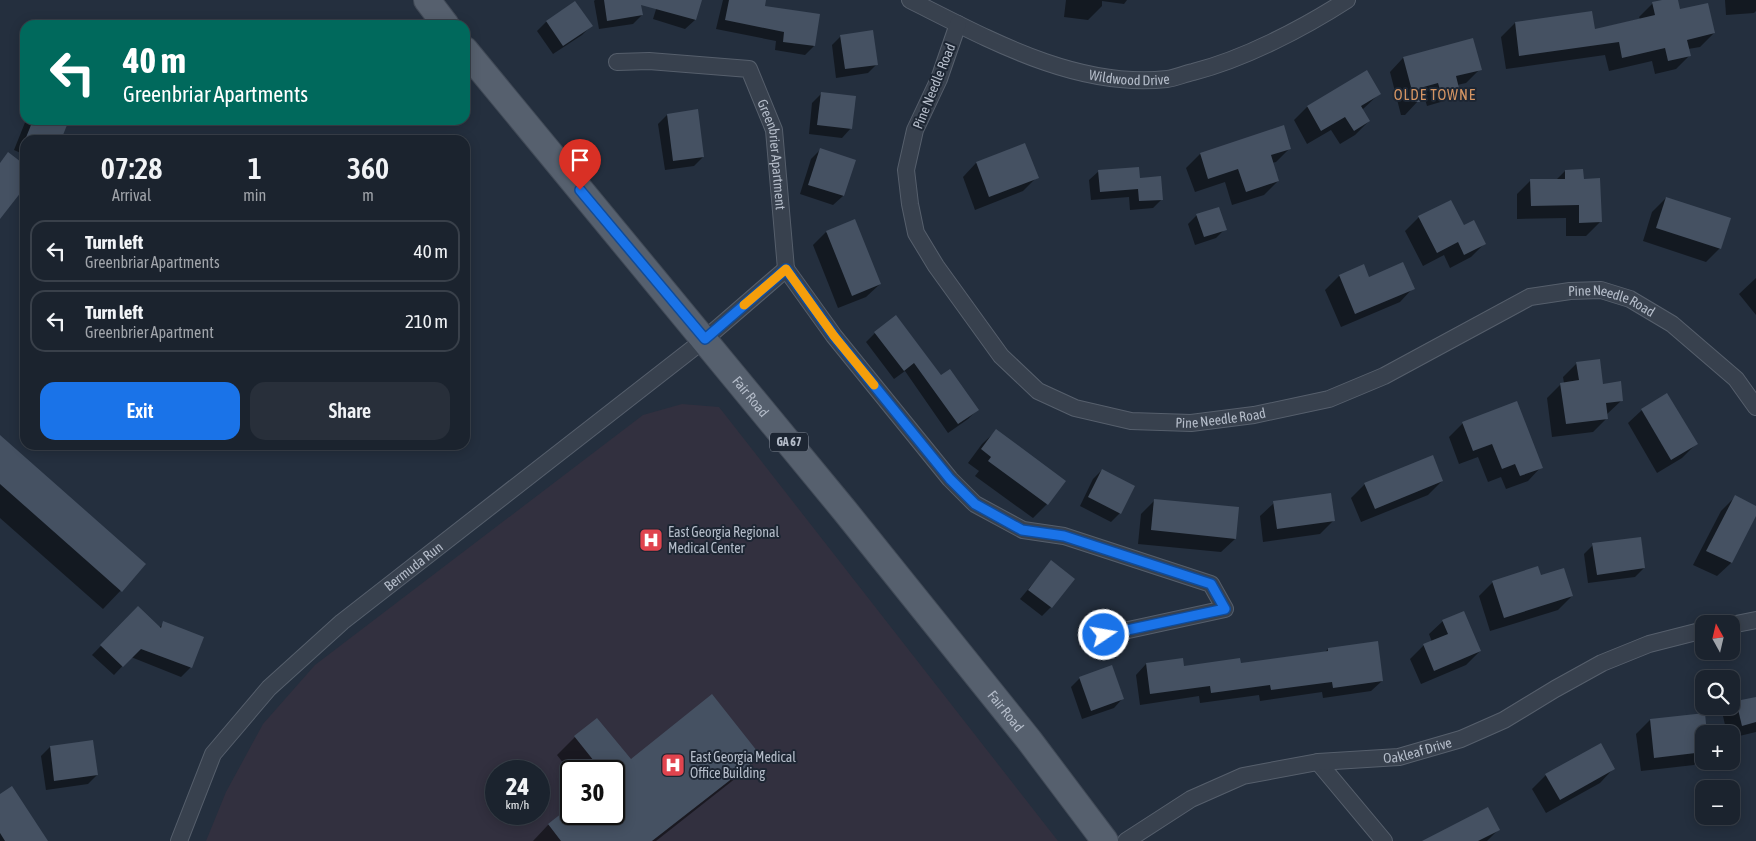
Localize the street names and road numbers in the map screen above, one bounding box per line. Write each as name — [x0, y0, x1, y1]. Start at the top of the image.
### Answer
street label: Pine Needle Road — [910, 41, 958, 131]
street label: Wildwood Drive — [1088, 67, 1170, 88]
street label: Greenbrier Apartment — [754, 97, 789, 211]
street label: Pine Needle Road — [1568, 282, 1658, 320]
street label: Fair Road — [729, 373, 772, 420]
street label: Pine Needle Road — [1175, 405, 1267, 431]
road number: GA 67 — [770, 432, 808, 452]
street label: Bermuda Run — [381, 539, 446, 594]
street label: Fair Road — [984, 687, 1027, 735]
street label: Oakleaf Drive — [1383, 734, 1454, 766]

